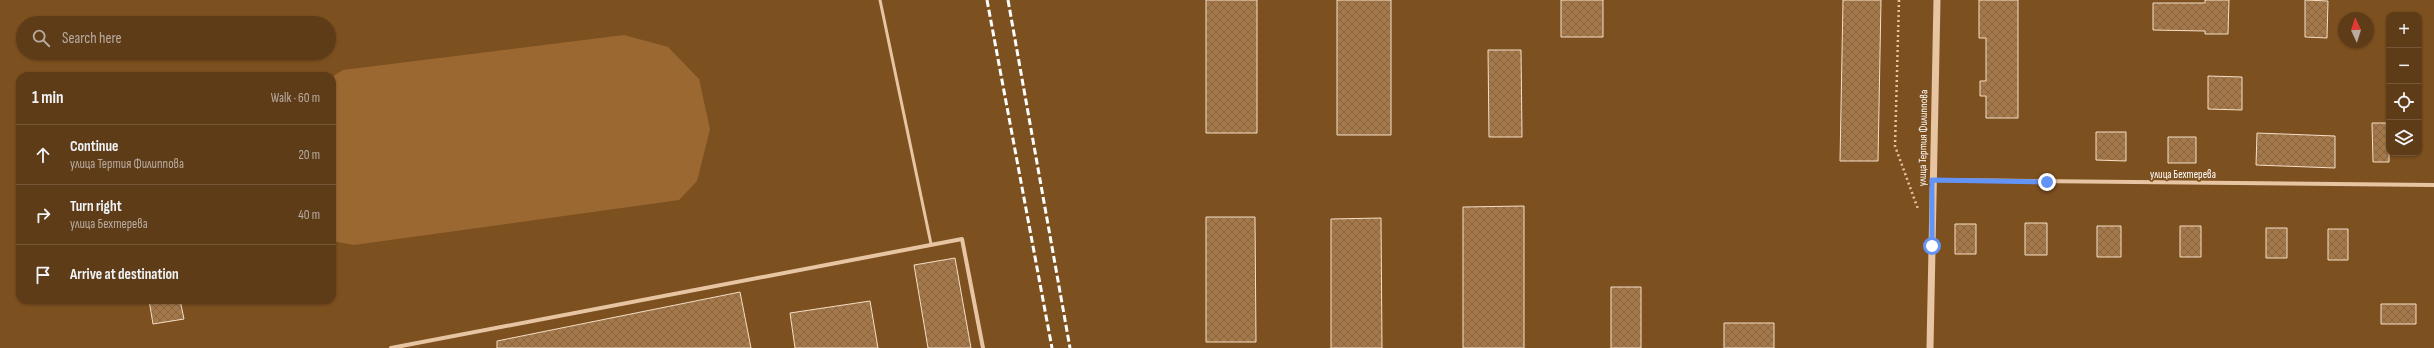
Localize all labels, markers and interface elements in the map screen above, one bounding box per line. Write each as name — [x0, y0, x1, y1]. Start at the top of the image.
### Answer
north arrow — [2338, 12, 2374, 48]
map controls — [2386, 12, 2422, 156]
button: + — [2386, 12, 2422, 48]
search box — [16, 16, 336, 60]
icon: search — [30, 27, 52, 49]
text: Search here — [62, 29, 122, 48]
button: − — [2386, 48, 2422, 84]
button: locate — [2386, 84, 2422, 120]
text: 1 min — [32, 88, 64, 108]
text: Walk · 60 m — [271, 90, 320, 106]
street label: улица Тертия Филиппова — [1916, 90, 1930, 186]
button: layers — [2386, 120, 2422, 156]
text: Continue — [70, 137, 119, 156]
icon: ahead — [32, 144, 54, 166]
text: 20 m — [298, 147, 320, 163]
text: улица Тертия Филиппова — [70, 156, 184, 172]
street label: улица Бехтерева — [2150, 168, 2216, 181]
route end — [2038, 173, 2056, 191]
text: Turn right — [70, 197, 122, 216]
icon: right — [32, 204, 54, 226]
text: 40 m — [298, 207, 320, 223]
text: улица Бехтерева — [70, 216, 148, 232]
route start — [1923, 237, 1941, 255]
icon: arrive — [32, 264, 54, 286]
text: Arrive at destination — [70, 265, 179, 284]

